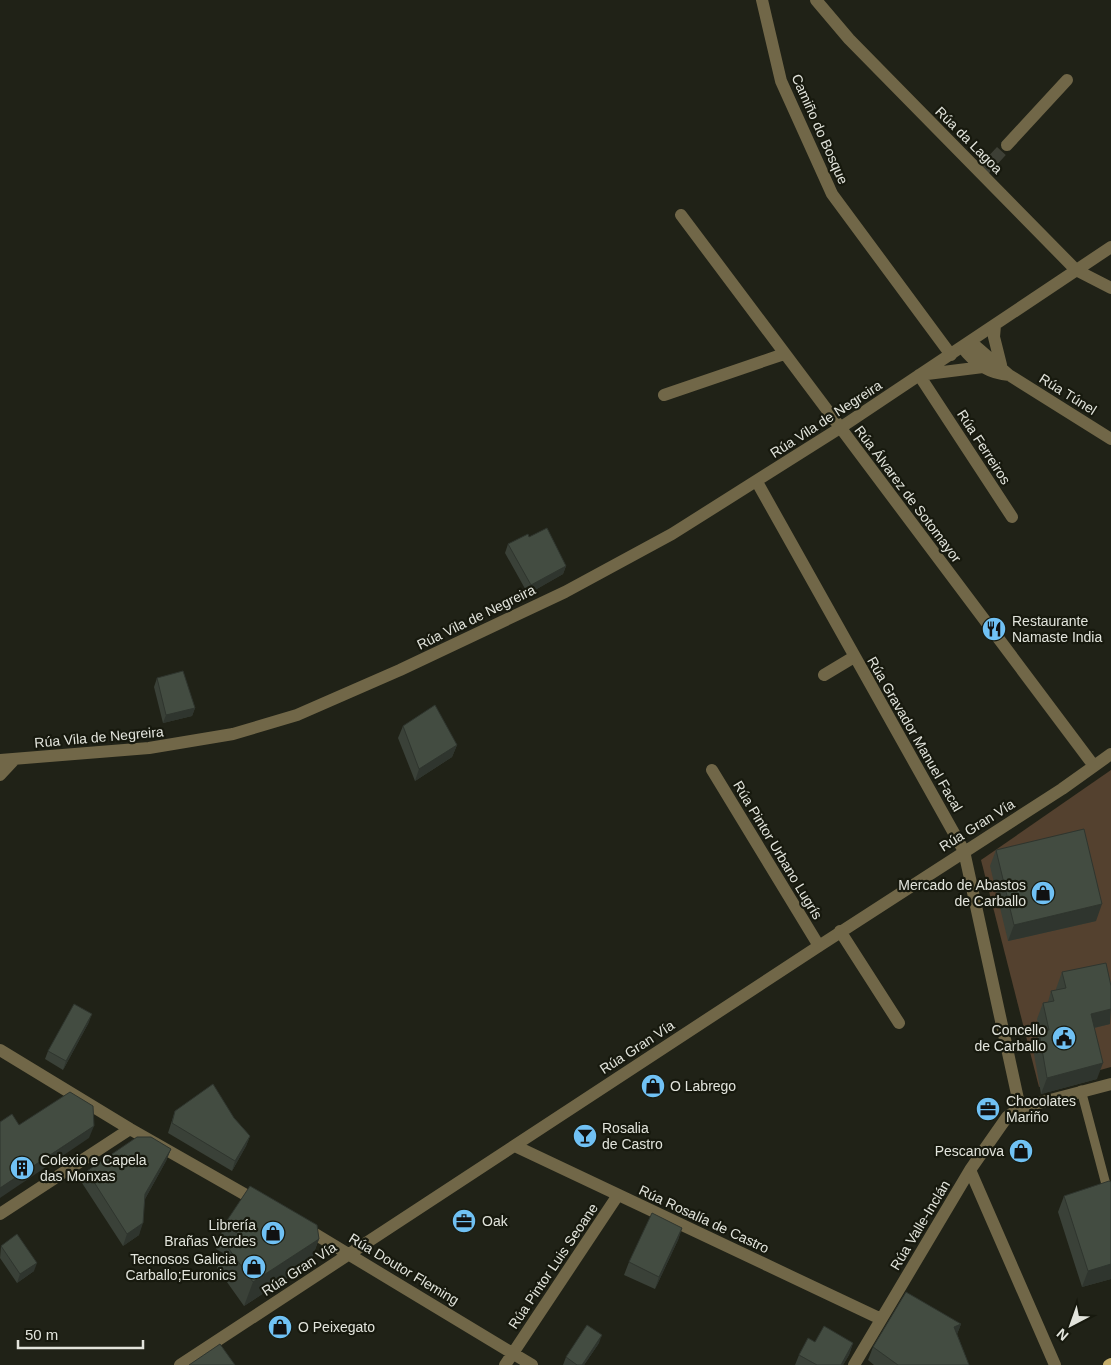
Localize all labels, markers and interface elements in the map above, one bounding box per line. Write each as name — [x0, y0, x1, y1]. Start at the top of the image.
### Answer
street label: Camiño do Bosque — [788, 71, 852, 187]
street label: Rúa da Lagoa — [932, 103, 1006, 177]
street label: Rúa Túnel — [1036, 370, 1100, 418]
street label: Rúa Vila de Negreira — [767, 377, 885, 461]
street label: Rúa Ferreiros — [954, 407, 1014, 487]
street label: Rúa Álvarez de Sotomayor — [851, 422, 965, 566]
street label: Rúa Vila de Negreira — [414, 581, 538, 653]
place label: Restaurante Namaste India — [1012, 613, 1102, 645]
restaurant icon: Restaurante Namaste India — [981, 616, 1007, 642]
street label: Rúa Gravador Manuel Facal — [864, 654, 966, 814]
street label: Rúa Vila de Negreira — [34, 723, 165, 751]
street label: Rúa Pintor Urbano Lugrís — [730, 778, 826, 922]
street label: Rúa Gran Vía — [936, 795, 1018, 854]
place label: Mercado de Abastos de Carballo — [898, 877, 1026, 909]
shop icon: Mercado de Abastos de Carballo — [1030, 880, 1056, 906]
street label: Rúa Gran Vía — [597, 1017, 677, 1077]
place label: Concello de Carballo — [974, 1022, 1046, 1054]
public building icon: Concello de Carballo — [1051, 1025, 1077, 1051]
shop icon: O Labrego — [640, 1073, 666, 1099]
place label: O Labrego — [670, 1078, 736, 1094]
place label: Chocolates Mariño — [1006, 1093, 1076, 1125]
office icon: Chocolates Mariño — [975, 1096, 1001, 1122]
place label: Rosalia de Castro — [602, 1120, 663, 1152]
bar icon: Rosalia de Castro — [572, 1123, 598, 1149]
shop icon: Pescanova — [1008, 1138, 1034, 1164]
place label: Pescanova — [935, 1143, 1004, 1159]
place label: Colexio e Capela das Monxas — [40, 1152, 147, 1184]
building icon: Colexio e Capela das Monxas — [9, 1155, 35, 1181]
street label: Rúa Valle-Inclán — [887, 1177, 953, 1273]
street label: Rúa Rosalía de Castro — [636, 1182, 772, 1256]
street label: Rúa Pintor Luis Seoane — [505, 1200, 601, 1332]
office icon: Oak — [451, 1208, 477, 1234]
place label: Oak — [482, 1213, 509, 1229]
place label: Librería Brañas Verdes — [164, 1217, 256, 1249]
shop icon: Librería Brañas Verdes — [260, 1220, 286, 1246]
street label: Rúa Doutor Fleming — [346, 1230, 462, 1308]
street label: Rúa Gran Vía — [259, 1239, 339, 1299]
place label: Tecnosos Galicia Carballo;Euronics — [126, 1251, 236, 1283]
shop icon: Tecnosos Galicia Carballo;Euronics — [241, 1254, 267, 1280]
north arrow — [1046, 1300, 1096, 1350]
shop icon: O Peixegato — [267, 1314, 293, 1340]
scale bar — [18, 1318, 142, 1350]
place label: O Peixegato — [298, 1319, 375, 1335]
text: N — [1053, 1325, 1072, 1344]
text: 50 m — [25, 1326, 58, 1343]

